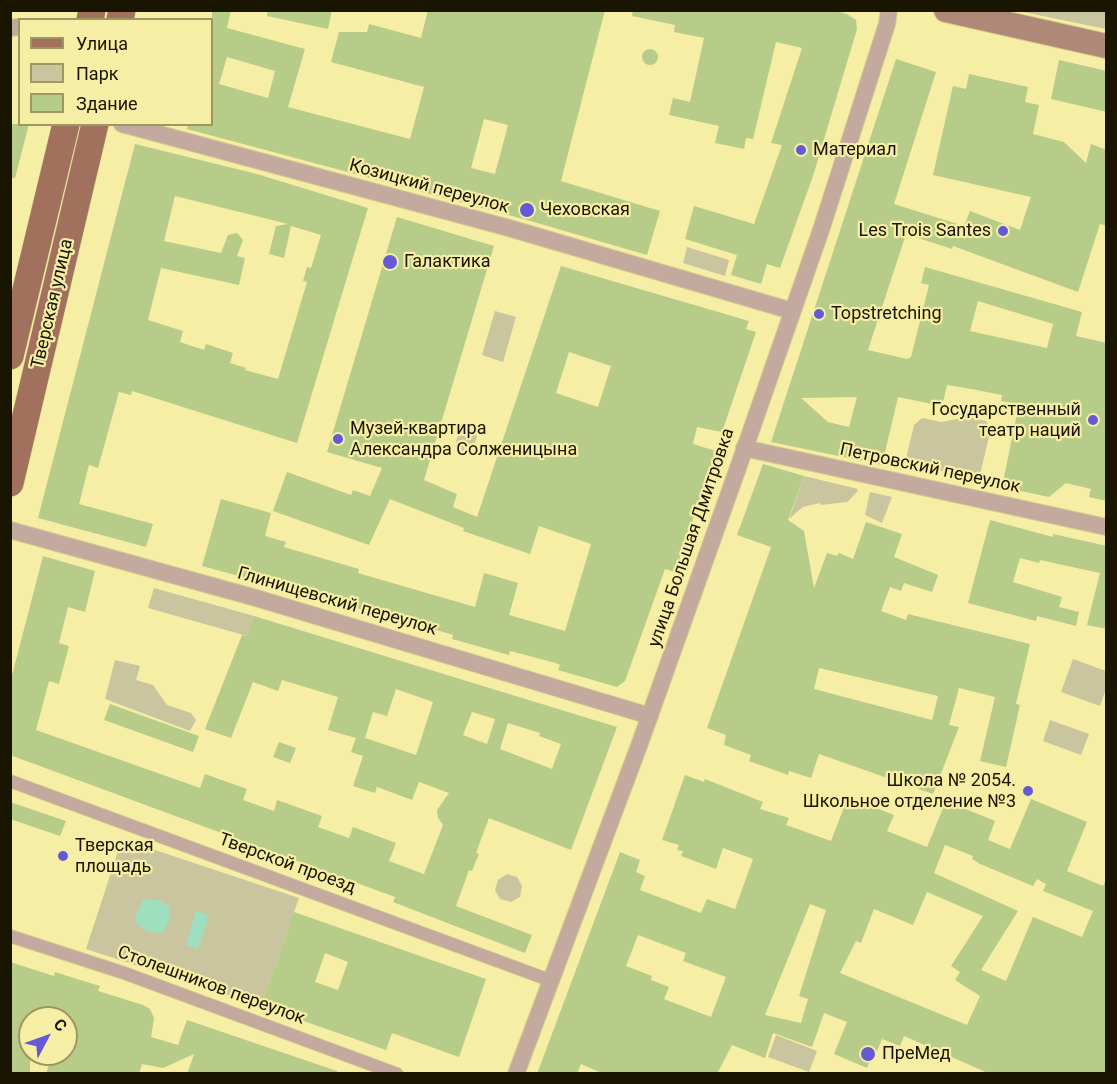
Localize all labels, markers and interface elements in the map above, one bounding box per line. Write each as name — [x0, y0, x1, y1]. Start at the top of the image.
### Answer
legend — [18, 18, 213, 126]
text: Улица — [76, 33, 128, 54]
text: Парк — [76, 63, 118, 84]
text: Здание — [76, 93, 138, 114]
place label: Материал — [813, 139, 897, 161]
marker: Материал — [794, 143, 808, 157]
street label: Козицкий переулок — [347, 155, 511, 219]
place label: Чеховская — [540, 199, 630, 221]
marker: Чеховская — [518, 201, 536, 219]
place label: Les Trois Santes — [858, 220, 991, 242]
marker: Les Trois Santes — [996, 224, 1010, 238]
street label: Тверская улица — [28, 237, 78, 371]
place label: Галактика — [404, 251, 490, 273]
marker: Галактика — [381, 253, 399, 271]
place label: Topstretching — [831, 303, 942, 325]
marker: Topstretching — [812, 307, 826, 321]
place label: Государственный театр наций — [931, 399, 1081, 442]
marker: Государственный театр наций — [1086, 413, 1100, 427]
place label: Музей-квартира Александра Солженицына — [350, 418, 577, 460]
street label: улица Большая Дмитровка — [644, 426, 740, 650]
marker: Музей-квартира Александра Солженицына — [331, 432, 345, 446]
street label: Петровский переулок — [838, 439, 1022, 499]
street label: Глинищевский переулок — [235, 563, 439, 641]
place label: Школа № 2054. Школьное отделение №3 — [803, 770, 1016, 812]
marker: Школа № 2054. Школьное отделение №3 — [1021, 784, 1035, 798]
street label: Тверской проезд — [216, 829, 358, 899]
place label: Тверская площадь — [75, 835, 154, 878]
marker: Тверская площадь — [56, 849, 70, 863]
street label: Столешников переулок — [114, 942, 308, 1030]
north arrow — [18, 1006, 78, 1066]
text: С — [50, 1015, 71, 1035]
place label: ПреМед — [882, 1043, 951, 1065]
marker: ПреМед — [859, 1045, 877, 1063]

